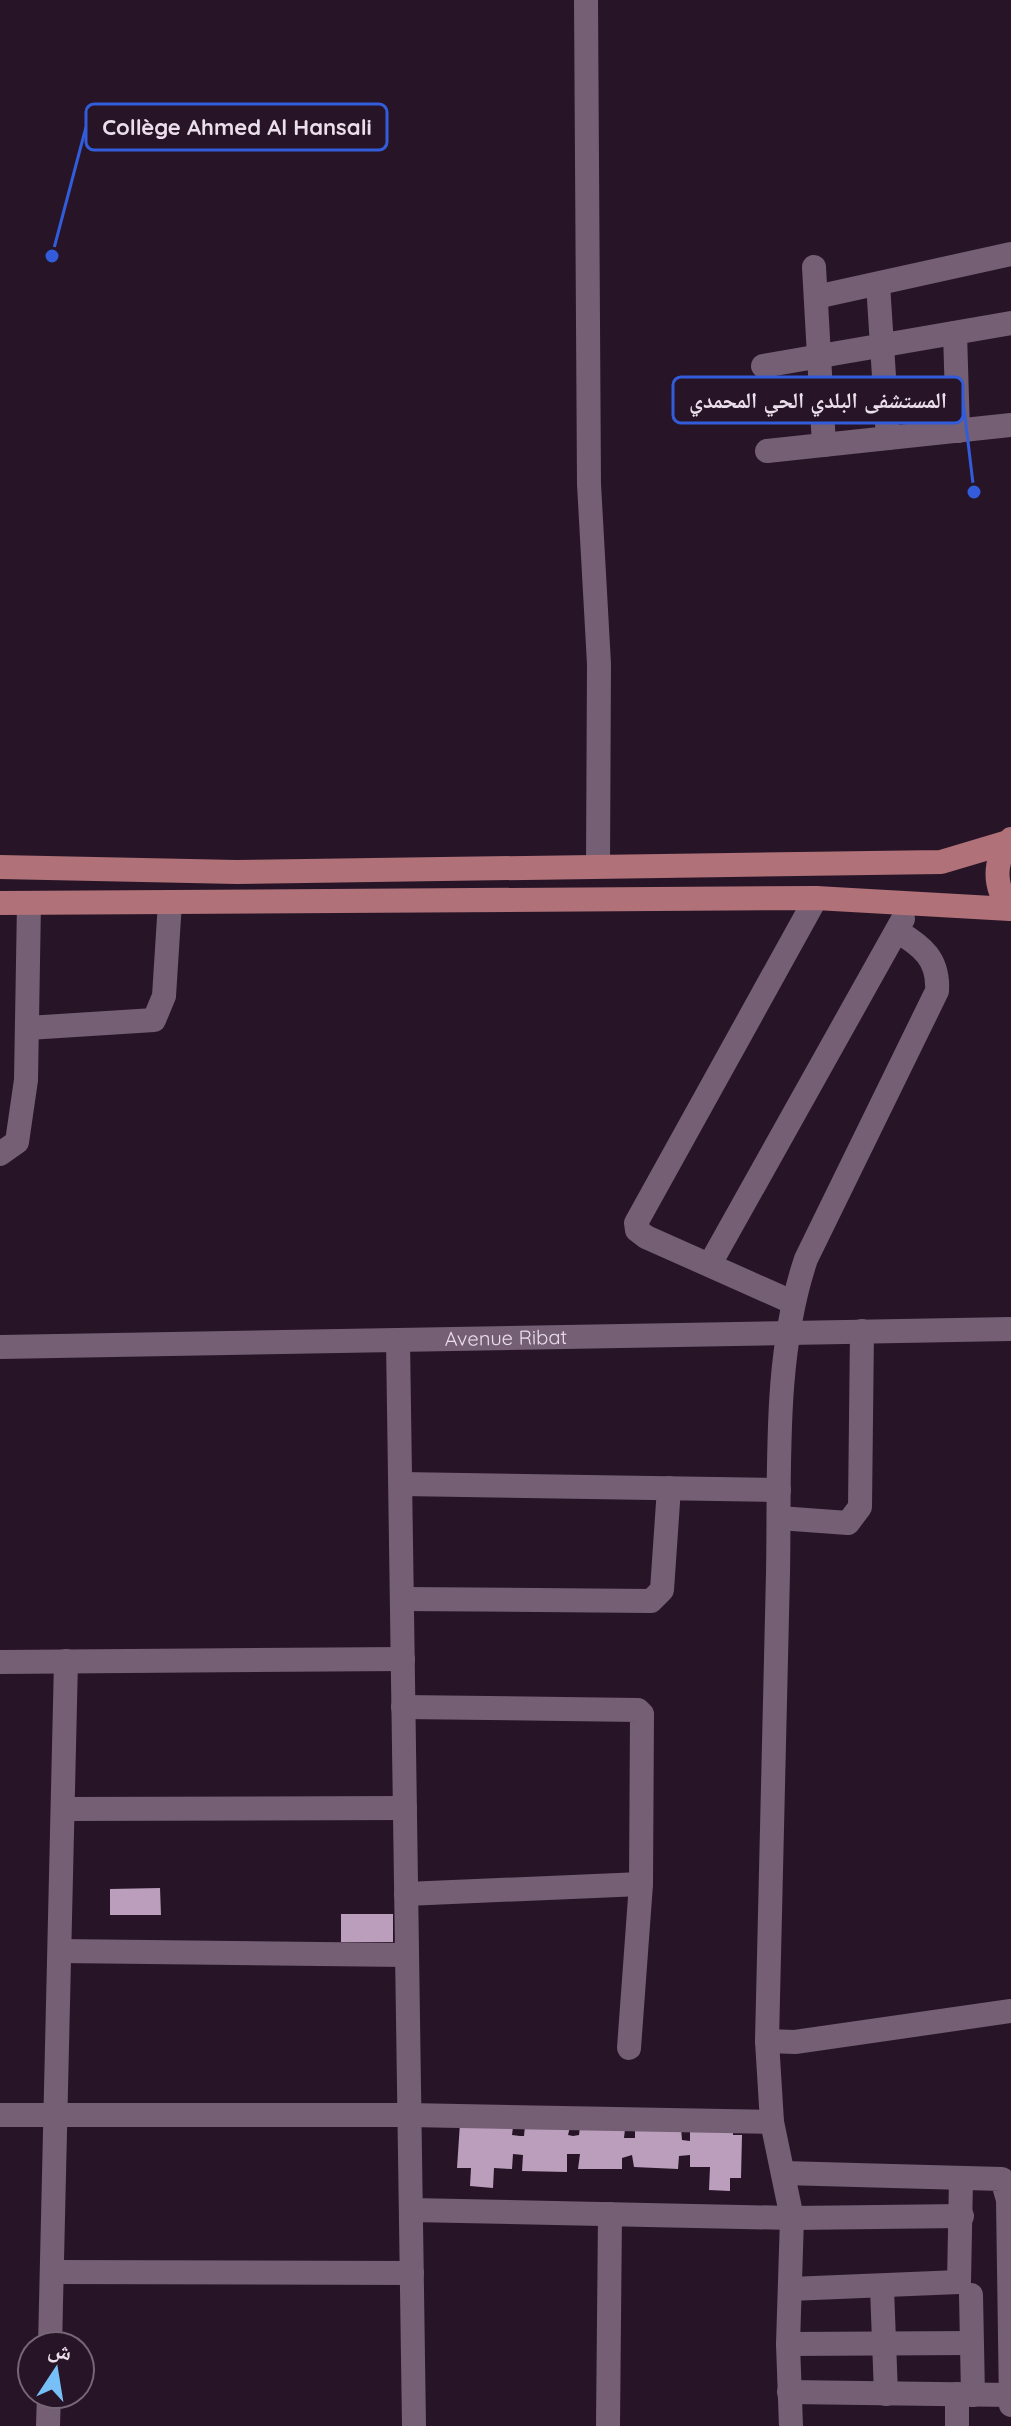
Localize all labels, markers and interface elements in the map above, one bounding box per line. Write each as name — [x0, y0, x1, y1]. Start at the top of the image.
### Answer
callout: Collège Ahmed Al Hansali — [86, 104, 387, 150]
text: Collège Ahmed Al Hansali — [102, 113, 372, 141]
callout: المستشفى البلدي الحي المحمدي — [673, 377, 963, 423]
text: المستشفى البلدي الحي المحمدي — [689, 386, 947, 417]
street label: Avenue Ribat — [444, 1324, 568, 1351]
north arrow — [16, 2330, 96, 2410]
text: ش — [46, 2334, 74, 2367]

